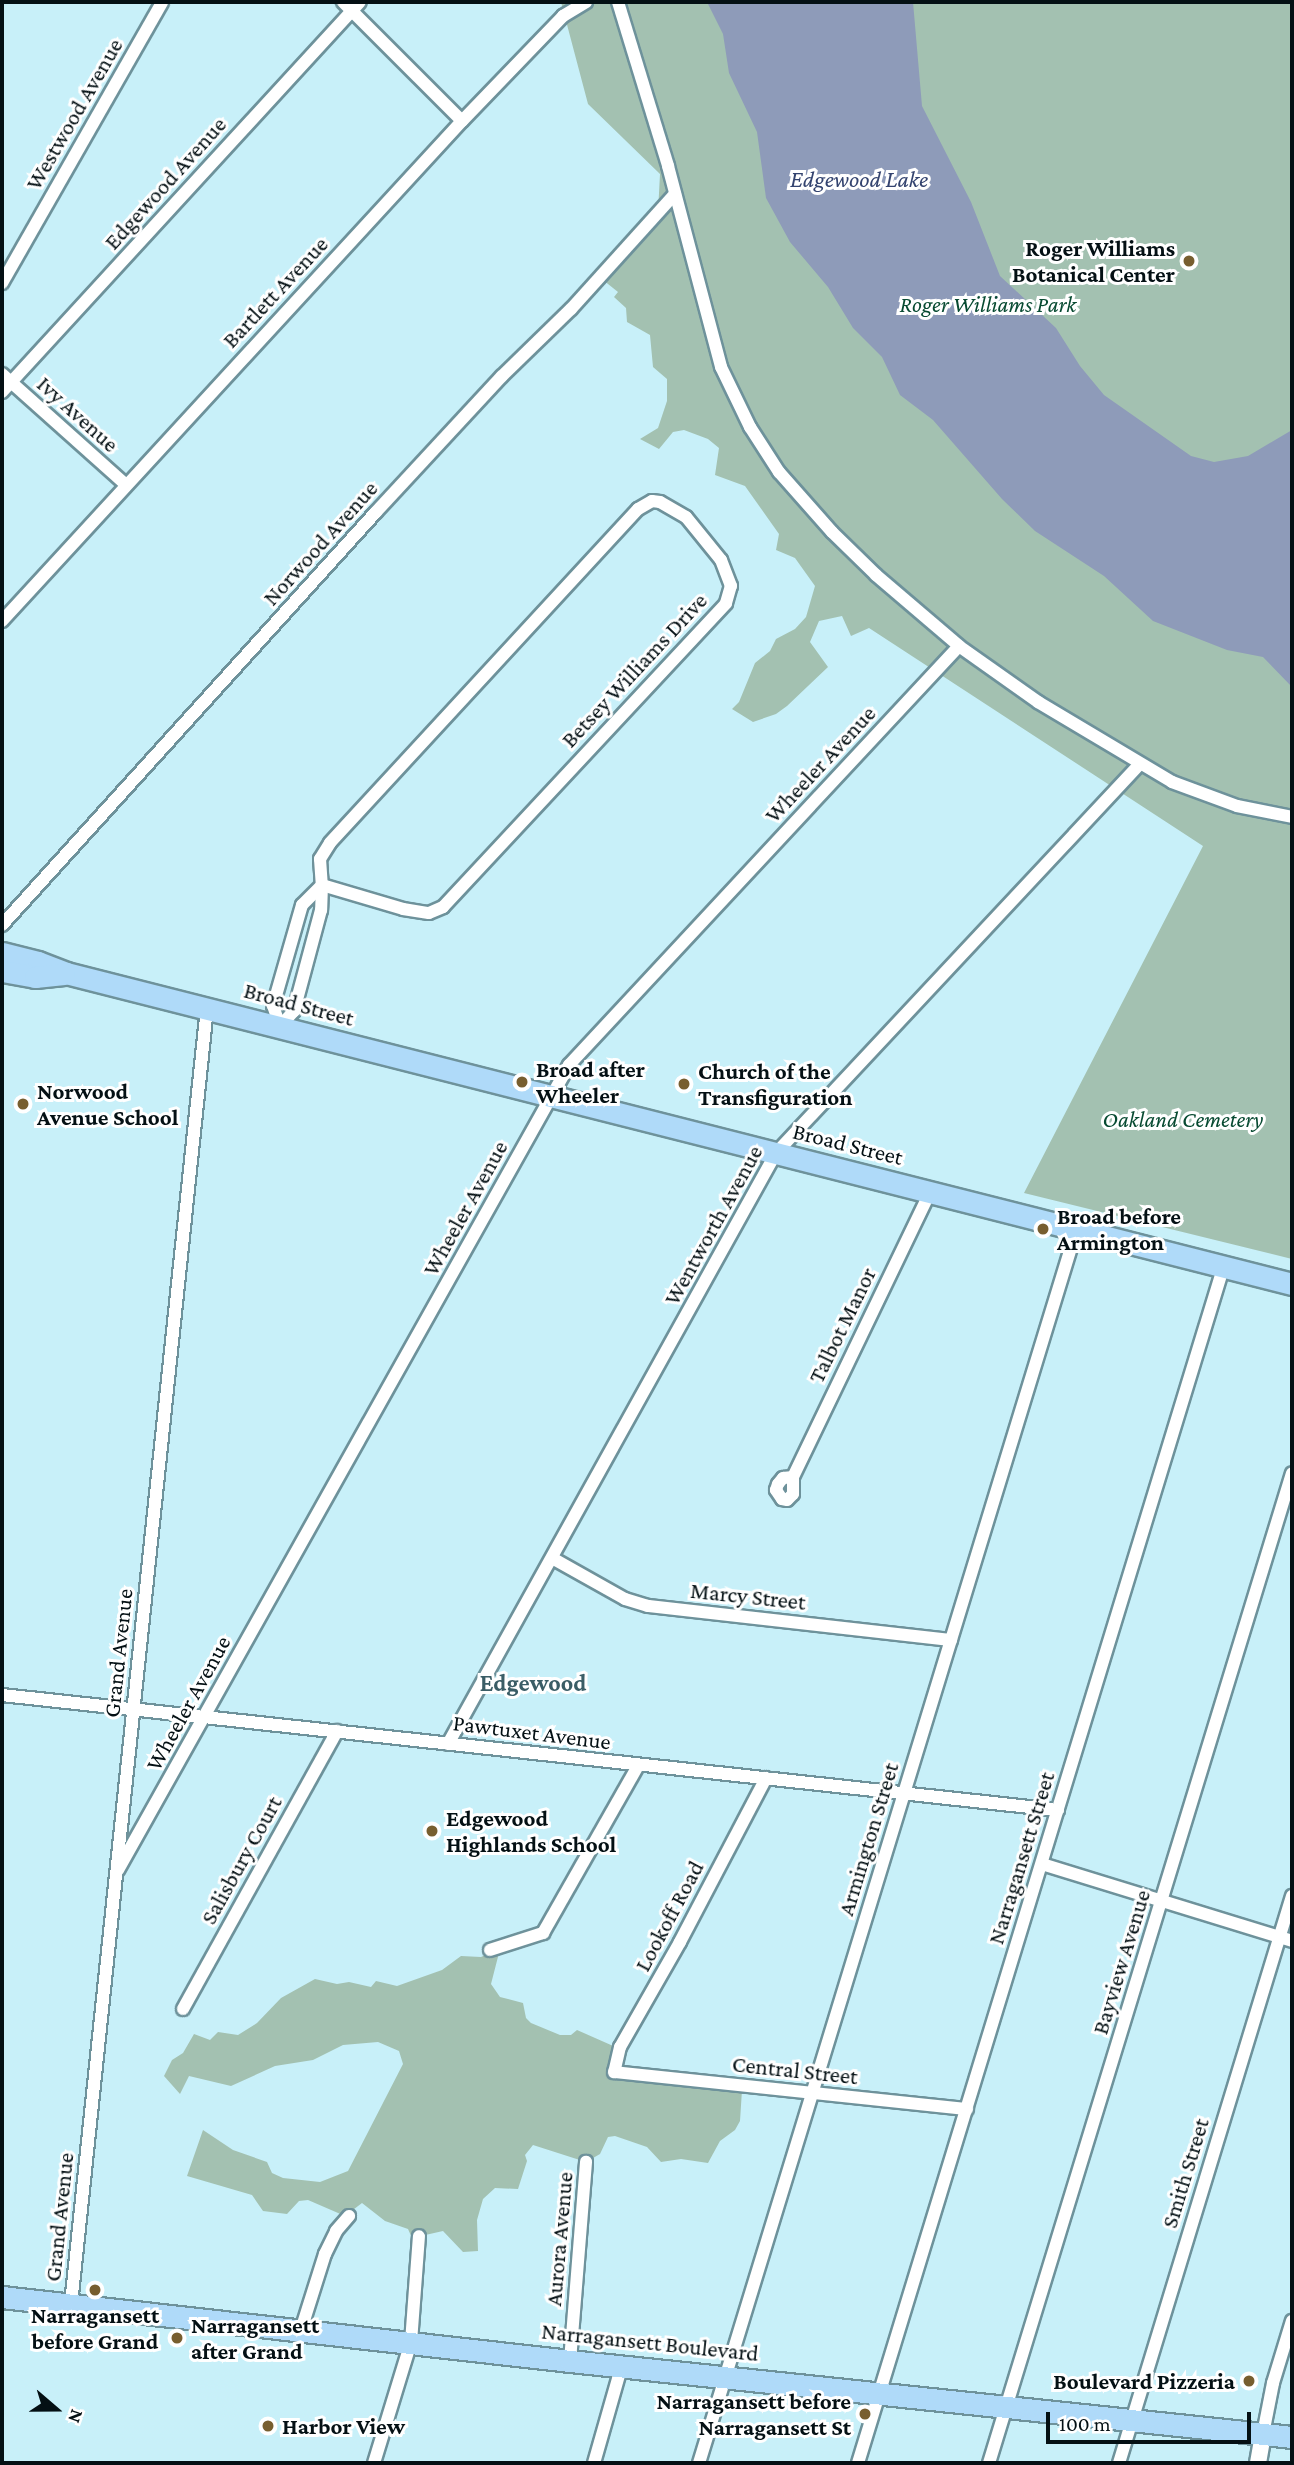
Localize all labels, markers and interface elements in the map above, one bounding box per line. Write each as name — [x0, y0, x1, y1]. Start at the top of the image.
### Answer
street label: Westwood Avenue — [19, 33, 129, 195]
street label: Edgewood Avenue — [98, 111, 232, 255]
water label: Edgewood Lake — [790, 165, 928, 193]
street label: Bartlett Avenue — [216, 230, 334, 354]
place label: Roger Williams Botanical Center — [1012, 234, 1175, 288]
marker: Roger Williams Botanical Center — [1181, 253, 1197, 269]
park label: Roger Williams Park — [900, 290, 1076, 318]
street label: Ivy Avenue — [31, 370, 125, 458]
street label: Norwood Avenue — [257, 475, 383, 611]
street label: Betsey Williams Drive — [555, 587, 713, 753]
street label: Wheeler Avenue — [759, 700, 881, 828]
street label: Broad Street — [241, 976, 357, 1032]
place label: Broad after Wheeler — [536, 1055, 645, 1109]
place label: Church of the Transfiguration — [698, 1057, 853, 1111]
marker: Broad after Wheeler — [514, 1074, 530, 1090]
marker: Church of the Transfiguration — [676, 1076, 692, 1092]
place label: Norwood Avenue School — [37, 1077, 178, 1131]
marker: Norwood Avenue School — [15, 1096, 31, 1112]
park label: Oakland Cemetery — [1103, 1105, 1263, 1133]
street label: Broad Street — [790, 1117, 906, 1171]
street label: Wheeler Avenue — [417, 1136, 513, 1280]
street label: Wentworth Avenue — [658, 1140, 768, 1310]
place label: Broad before Armington — [1057, 1202, 1181, 1256]
marker: Broad before Armington — [1035, 1221, 1051, 1237]
street label: Talbot Manor — [802, 1263, 882, 1387]
street label: Marcy Street — [689, 1576, 807, 1616]
street label: Grand Avenue — [98, 1587, 138, 1719]
street label: Wheeler Avenue — [140, 1631, 236, 1775]
district label: Edgewood — [480, 1669, 586, 1697]
street label: Pawtuxet Avenue — [452, 1709, 612, 1755]
street label: Armington Street — [832, 1759, 904, 1919]
street label: Narragansett Street — [982, 1768, 1060, 1948]
street label: Salisbury Court — [194, 1791, 288, 1929]
place label: Edgewood Highlands School — [446, 1804, 616, 1858]
marker: Edgewood Highlands School — [424, 1823, 440, 1839]
street label: Lookoff Road — [628, 1856, 710, 1976]
street label: Bayview Avenue — [1086, 1886, 1156, 2038]
street label: Central Street — [731, 2050, 859, 2090]
street label: Smith Street — [1155, 2115, 1215, 2231]
street label: Grand Avenue — [39, 2151, 79, 2283]
street label: Aurora Avenue — [539, 2171, 579, 2307]
marker: Narragansett before Grand — [87, 2282, 103, 2298]
place label: Narragansett before Grand — [31, 2301, 159, 2355]
place label: Narragansett after Grand — [191, 2311, 319, 2365]
street label: Narragansett Boulevard — [540, 2317, 760, 2367]
marker: Narragansett after Grand — [169, 2330, 185, 2346]
place label: Boulevard Pizzeria — [1053, 2367, 1235, 2395]
marker: Boulevard Pizzeria — [1241, 2373, 1257, 2389]
north arrow — [21, 2374, 91, 2444]
place label: Narragansett before Narragansett St — [656, 2387, 851, 2441]
scale bar — [1049, 2398, 1254, 2442]
marker: Narragansett before Narragansett St — [857, 2406, 873, 2422]
text: N — [64, 2407, 88, 2426]
place label: Harbor View — [282, 2412, 405, 2440]
text: 100 m — [1059, 2412, 1111, 2436]
marker: Harbor View — [260, 2418, 276, 2434]

